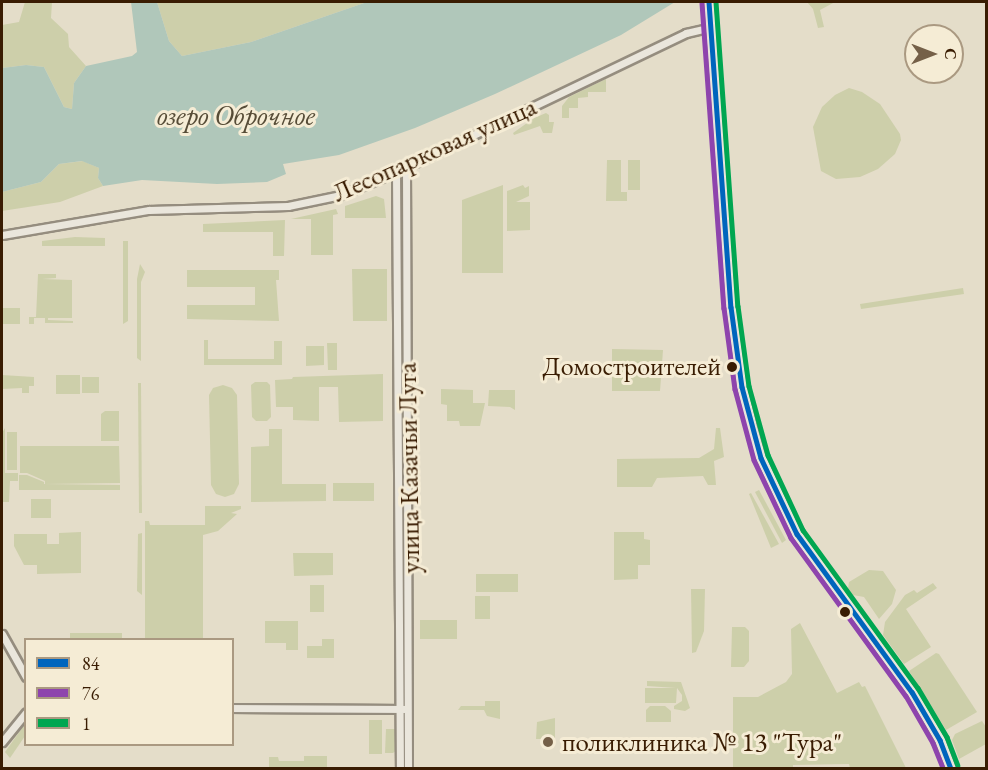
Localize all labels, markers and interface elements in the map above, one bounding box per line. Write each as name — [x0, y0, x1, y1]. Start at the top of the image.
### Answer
north arrow — [904, 24, 964, 84]
text: С — [940, 48, 961, 60]
street label: Лесопарковая улица — [327, 89, 541, 209]
water label: озеро Оброчное — [157, 98, 315, 132]
place label: Домостроителей — [542, 351, 721, 383]
marker: Домостроителей — [726, 361, 738, 373]
street label: улица Казачьи Луга — [390, 362, 426, 574]
unlabelled marker — [839, 606, 851, 618]
legend — [24, 638, 234, 746]
text: 84 — [82, 652, 99, 675]
text: 76 — [82, 682, 99, 705]
text: 1 — [82, 712, 91, 735]
place label: поликлиника № 13 "Тура" — [562, 726, 842, 758]
marker: поликлиника № 13 "Тура" — [539, 733, 557, 751]

